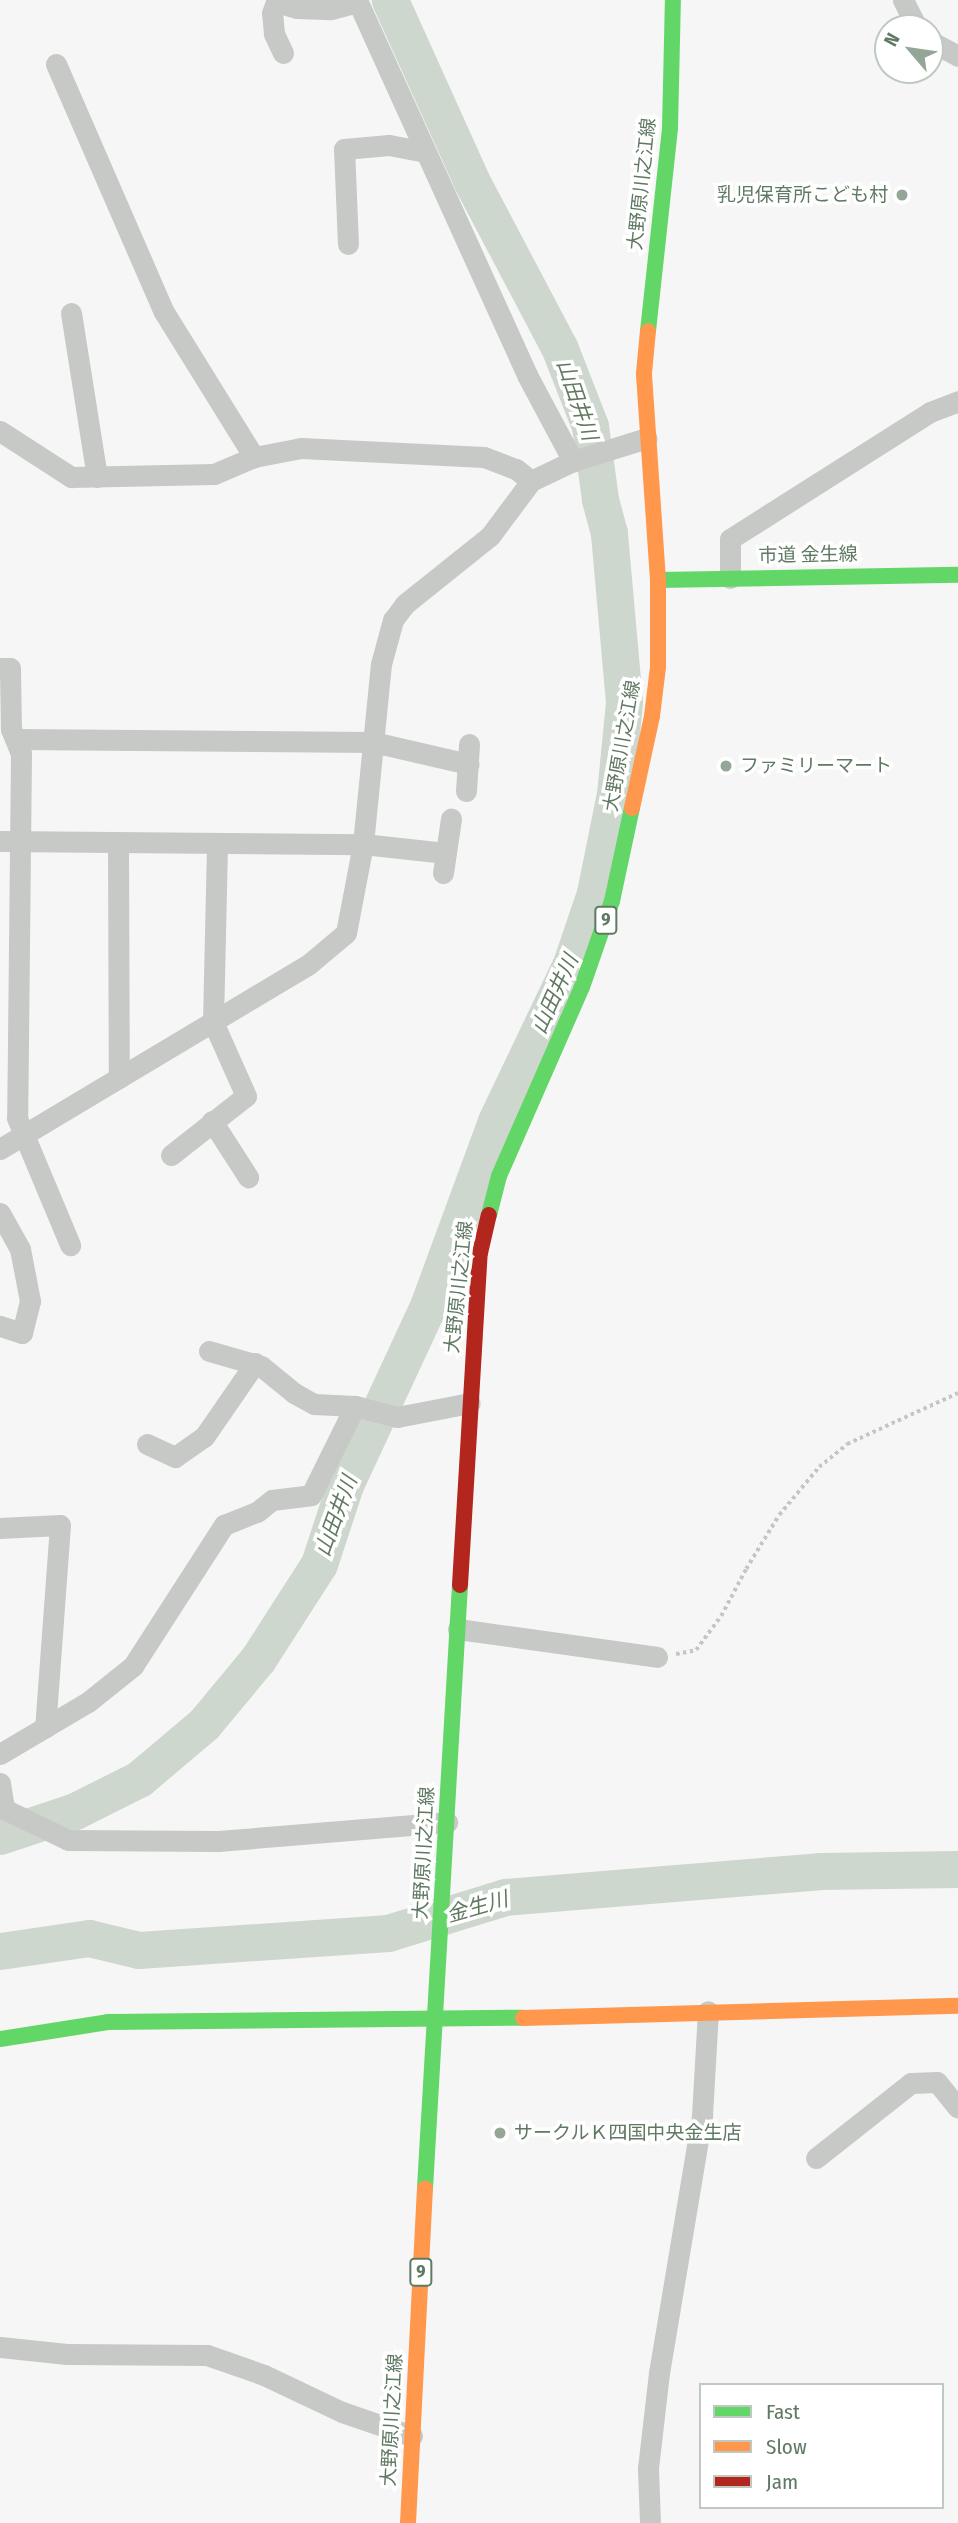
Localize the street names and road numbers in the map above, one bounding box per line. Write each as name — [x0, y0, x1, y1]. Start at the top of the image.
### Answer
street label: 大野原川之江線 — [624, 117, 660, 251]
street label: 市道 金生線 — [758, 543, 858, 567]
street label: 大野原川之江線 — [599, 679, 645, 813]
road number: 9 — [594, 905, 618, 934]
street label: 大野原川之江線 — [441, 1220, 477, 1354]
street label: 大野原川之江線 — [409, 1786, 439, 1920]
road number: 9 — [409, 2258, 433, 2286]
street label: 大野原川之江線 — [377, 2353, 407, 2487]

